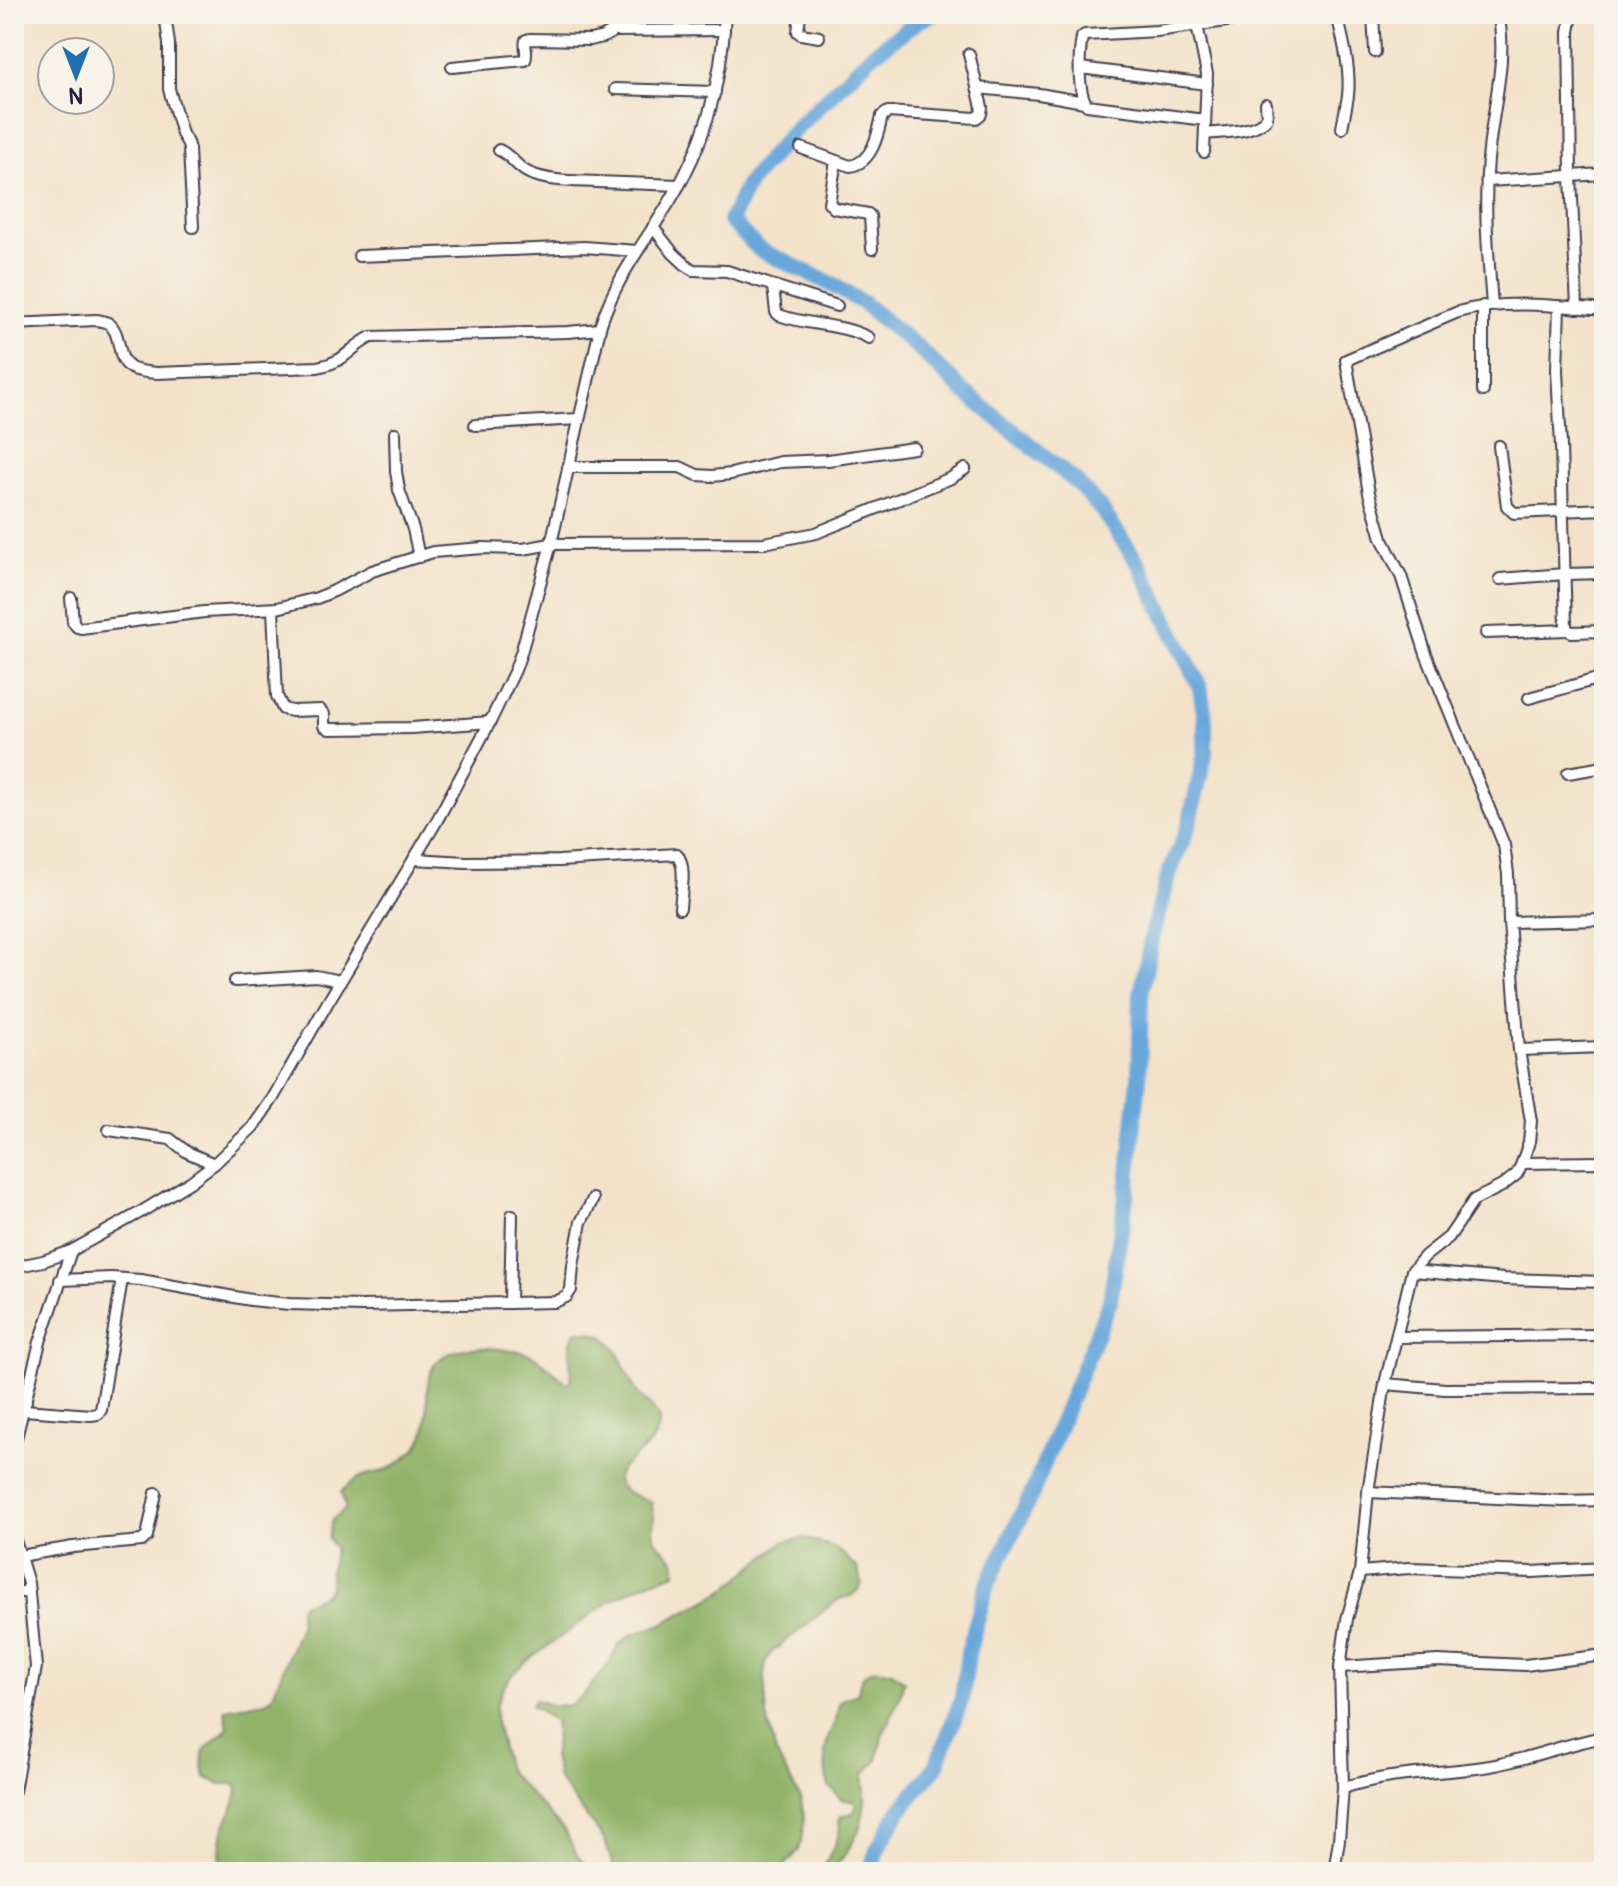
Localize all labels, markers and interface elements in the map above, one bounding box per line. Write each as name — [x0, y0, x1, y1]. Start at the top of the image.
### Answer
north arrow — [36, 36, 116, 116]
text: N — [68, 81, 83, 109]

